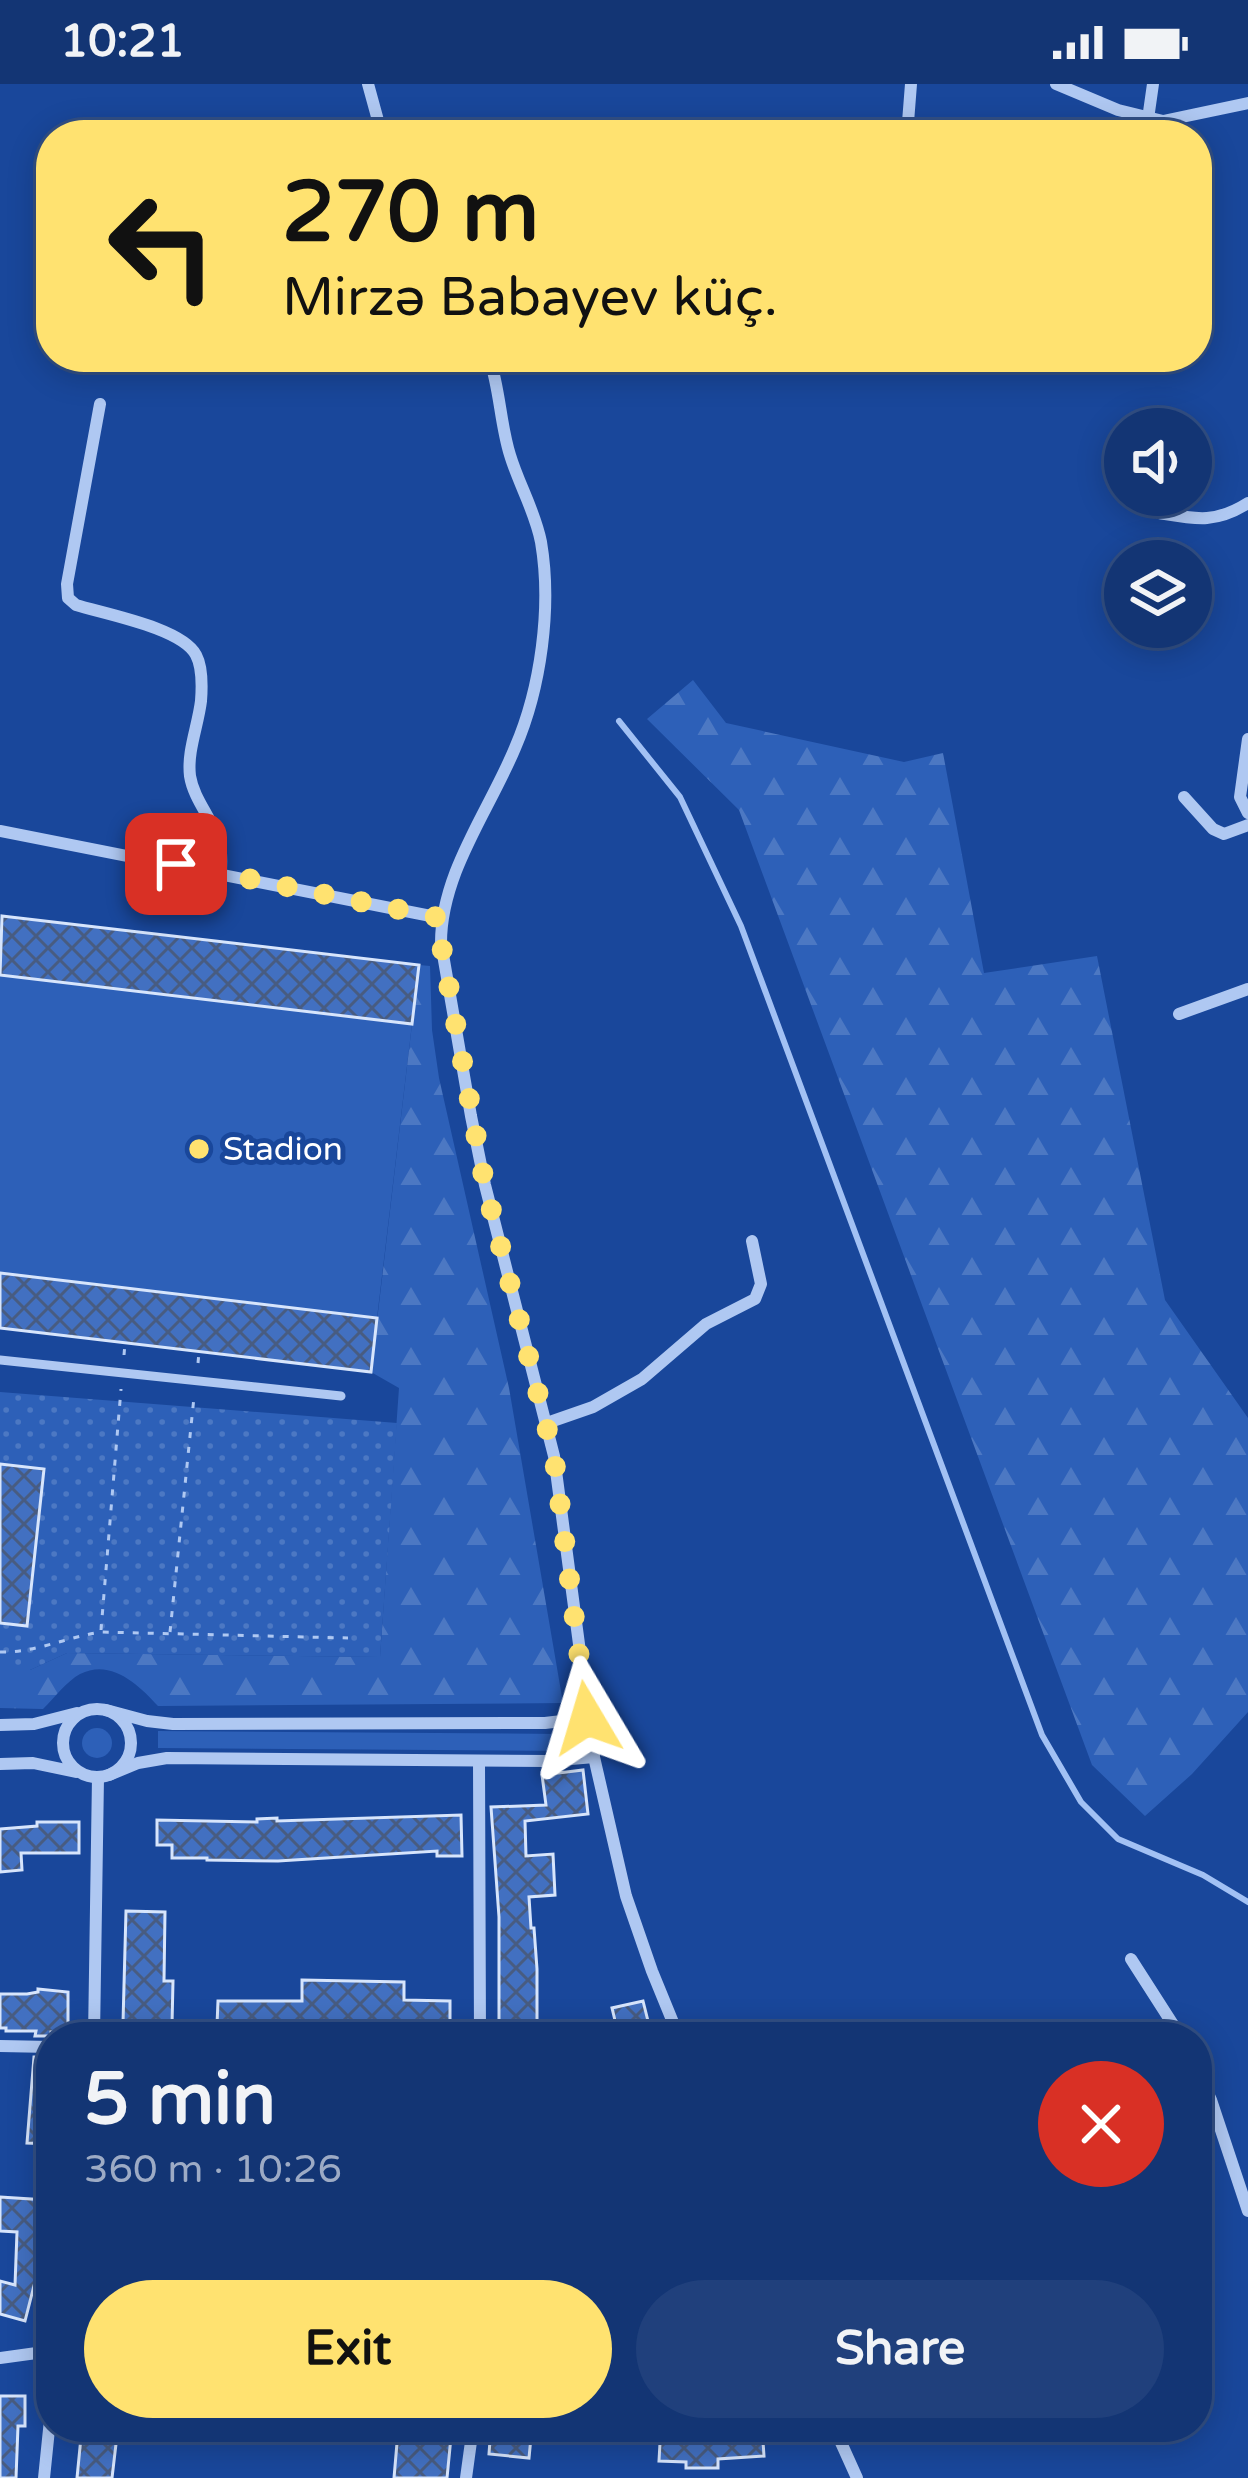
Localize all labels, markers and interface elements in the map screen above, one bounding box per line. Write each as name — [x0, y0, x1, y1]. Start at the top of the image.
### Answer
text: 10:21 — [60, 15, 185, 69]
text: 270 m — [282, 163, 539, 264]
icon: left — [84, 168, 240, 324]
text: Mirzə Babayev küç. — [282, 265, 778, 330]
map controls — [1104, 408, 1212, 648]
button: sound — [1104, 408, 1212, 516]
button: layers — [1104, 540, 1212, 648]
pin — [125, 813, 227, 915]
icon: arrive — [143, 831, 209, 897]
place label: Stadion — [223, 1130, 343, 1169]
marker: Stadion — [186, 1136, 212, 1162]
position arrow — [524, 1655, 650, 1781]
text: 5 min — [84, 2057, 276, 2144]
button: close — [1038, 2061, 1164, 2187]
text: 360 m · 10:26 — [84, 2146, 342, 2193]
button: Exit — [84, 2280, 612, 2418]
button: Share — [636, 2280, 1164, 2418]

